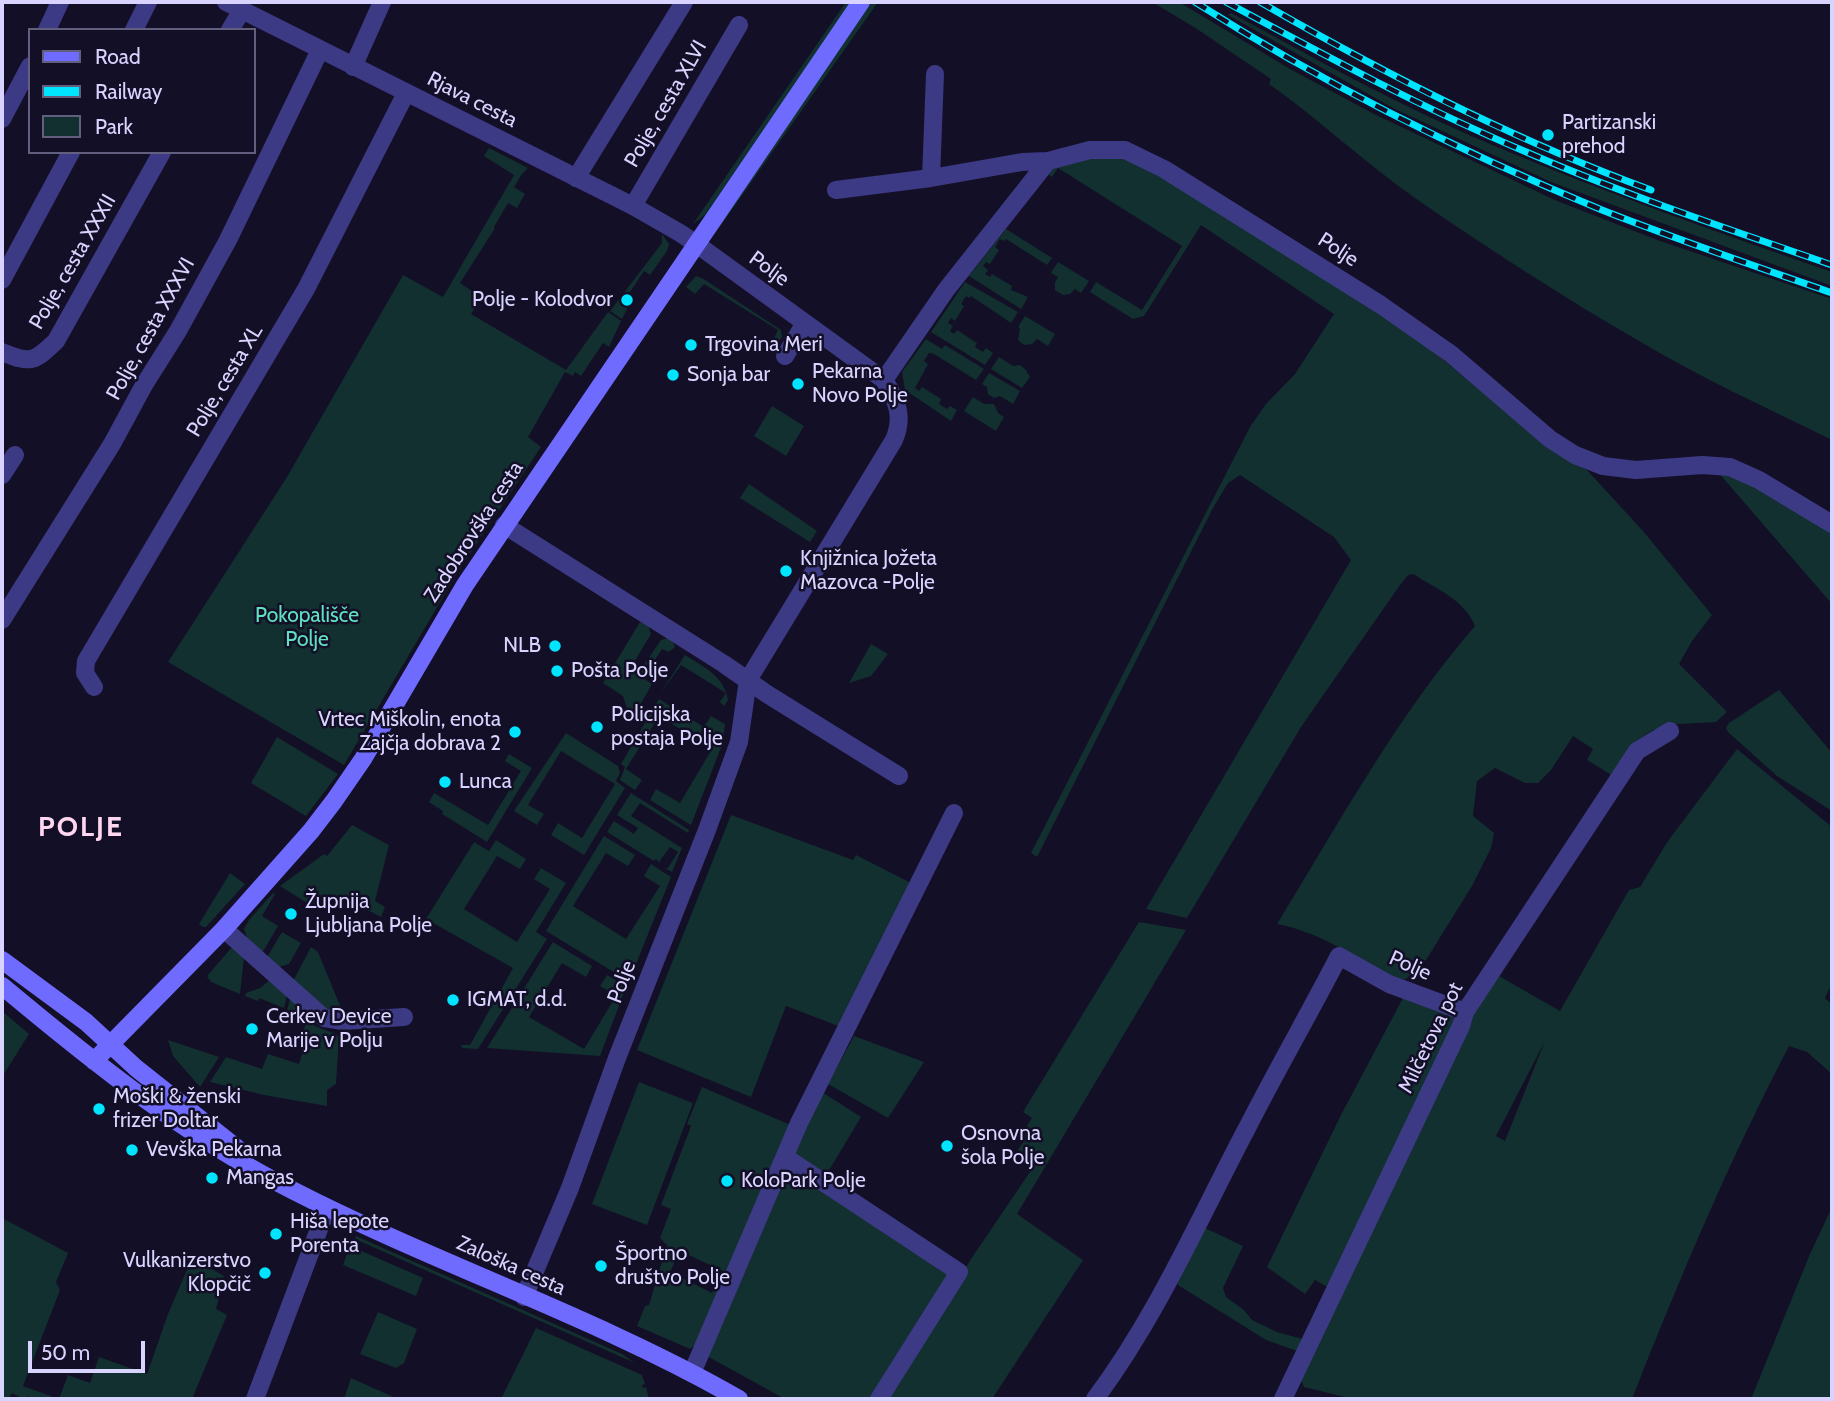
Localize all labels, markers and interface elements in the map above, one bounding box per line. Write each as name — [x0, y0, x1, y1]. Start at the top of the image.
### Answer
legend — [28, 28, 256, 154]
street label: Polje, cesta XLVI — [619, 36, 713, 172]
text: Road — [95, 44, 141, 69]
street label: Rjava cesta — [423, 67, 521, 133]
text: Railway — [95, 79, 162, 104]
place label: Partizanski prehod — [1562, 110, 1656, 160]
text: Park — [95, 114, 133, 139]
marker: Partizanski prehod — [1540, 127, 1556, 143]
street label: Polje, cesta XXXII — [24, 190, 122, 334]
street label: Polje — [1313, 228, 1363, 272]
street label: Polje — [744, 246, 794, 292]
street label: Polje, cesta XXXVI — [101, 253, 201, 405]
place label: Polje - Kolodvor — [472, 287, 613, 313]
marker: Polje - Kolodvor — [619, 292, 635, 308]
street label: Polje, cesta XL — [182, 320, 268, 442]
place label: Trgovina Meri — [705, 332, 823, 358]
marker: Trgovina Meri — [683, 337, 699, 353]
place label: Pekarna Novo Polje — [812, 359, 908, 409]
place label: Sonja bar — [687, 362, 770, 388]
marker: Sonja bar — [665, 367, 681, 383]
marker: Pekarna Novo Polje — [790, 376, 806, 392]
street label: Zadobrovška cesta — [419, 457, 529, 607]
place label: Knjižnica Jožeta Mazovca -Polje — [800, 546, 937, 596]
marker: Knjižnica Jožeta Mazovca -Polje — [778, 563, 794, 579]
park label: Pokopališče Polje — [255, 603, 359, 653]
place label: NLB — [503, 633, 541, 659]
marker: NLB — [547, 638, 563, 654]
place label: Pošta Polje — [571, 658, 668, 684]
marker: Pošta Polje — [549, 663, 565, 679]
place label: Policijska postaja Polje — [611, 702, 723, 752]
place label: Vrtec Miškolin, enota Zajčja dobrava 2 — [318, 707, 501, 757]
marker: Policijska postaja Polje — [589, 719, 605, 735]
marker: Vrtec Miškolin, enota Zajčja dobrava 2 — [507, 724, 523, 740]
place label: Lunca — [459, 769, 512, 795]
marker: Lunca — [437, 774, 453, 790]
district label: POLJE — [39, 811, 123, 845]
place label: Župnija Ljubljana Polje — [305, 889, 432, 939]
marker: Župnija Ljubljana Polje — [283, 906, 299, 922]
street label: Polje — [1385, 946, 1435, 986]
street label: Polje — [602, 957, 642, 1007]
street label: Milčetova pot — [1393, 979, 1469, 1097]
place label: IGMAT, d.d. — [467, 987, 567, 1013]
marker: IGMAT, d.d. — [445, 992, 461, 1008]
place label: Cerkev Device Marije v Polju — [266, 1004, 391, 1054]
marker: Cerkev Device Marije v Polju — [244, 1021, 260, 1037]
place label: Moški & ženski frizer Doltar — [113, 1084, 241, 1134]
marker: Moški & ženski frizer Doltar — [91, 1101, 107, 1117]
place label: Osnovna šola Polje — [961, 1121, 1044, 1171]
place label: Vevška Pekarna — [146, 1137, 282, 1163]
marker: Osnovna šola Polje — [939, 1138, 955, 1154]
marker: Vevška Pekarna — [124, 1142, 140, 1158]
place label: Mangas — [226, 1165, 294, 1191]
place label: KoloPark Polje — [741, 1168, 866, 1194]
marker: Mangas — [204, 1170, 220, 1186]
marker: KoloPark Polje — [719, 1173, 735, 1189]
place label: Hiša lepote Porenta — [290, 1209, 389, 1259]
marker: Hiša lepote Porenta — [268, 1226, 284, 1242]
street label: Zaloška cesta — [453, 1231, 569, 1301]
place label: Športno društvo Polje — [615, 1241, 730, 1291]
place label: Vulkanizerstvo Klopčič — [123, 1248, 251, 1298]
marker: Športno društvo Polje — [593, 1258, 609, 1274]
marker: Vulkanizerstvo Klopčič — [257, 1265, 273, 1281]
scale bar — [32, 1328, 149, 1372]
text: 50 m — [41, 1340, 90, 1365]

